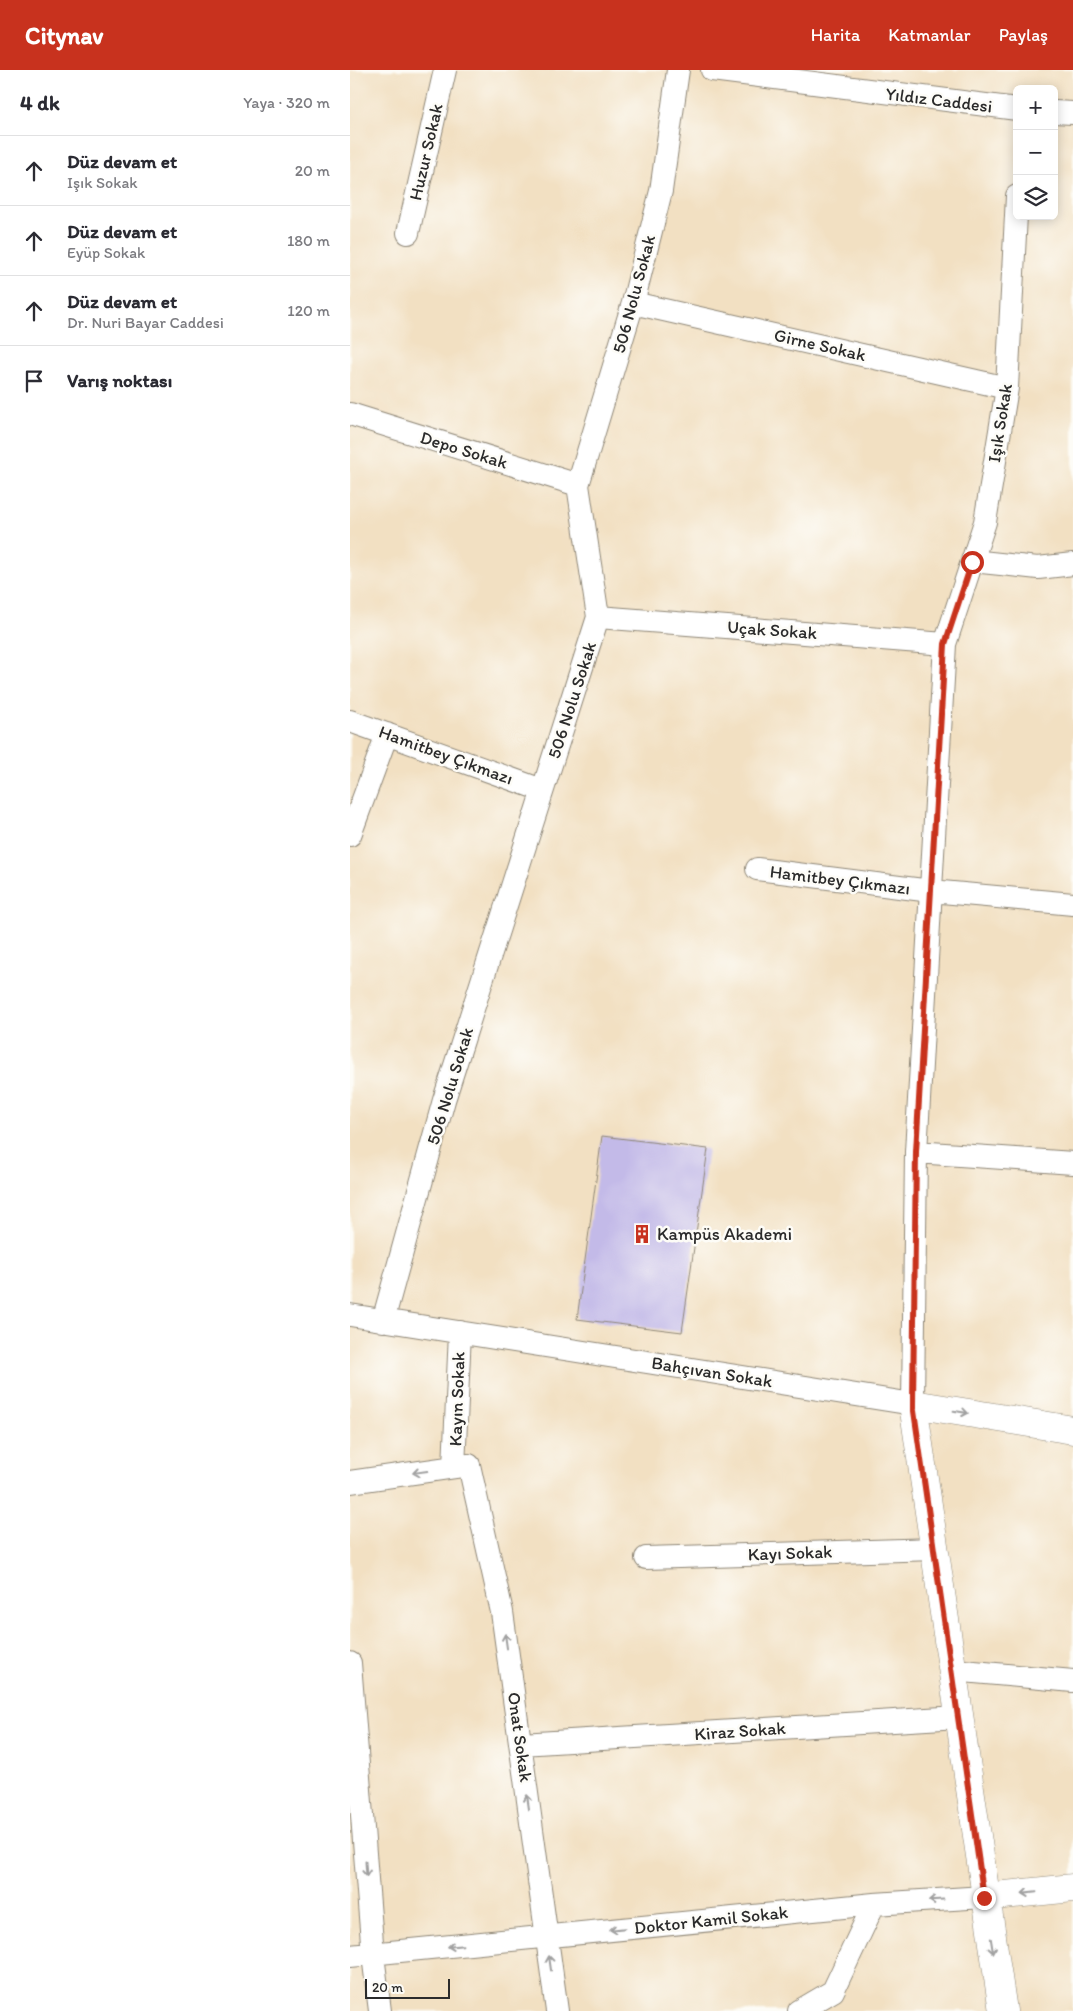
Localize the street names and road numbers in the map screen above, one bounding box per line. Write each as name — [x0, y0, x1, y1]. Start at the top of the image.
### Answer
street label: Yıldız Caddesi — [884, 83, 994, 117]
street label: Huzur Sokak — [404, 101, 448, 203]
street label: 506 Nolu Sokak — [608, 232, 661, 356]
street label: Girne Sokak — [772, 324, 869, 366]
street label: Işık Sokak — [983, 381, 1017, 464]
street label: Depo Sokak — [418, 426, 511, 474]
street label: Uçak Sokak — [726, 616, 818, 644]
street label: 506 Nolu Sokak — [543, 638, 601, 761]
street label: Hamitbey Çıkmazı — [376, 721, 516, 789]
street label: Hamitbey Çıkmazı — [769, 860, 911, 900]
street label: 506 Nolu Sokak — [422, 1024, 478, 1147]
street label: Kayın Sokak — [444, 1351, 470, 1447]
street label: Bahçıvan Sokak — [650, 1352, 775, 1393]
street label: Kayı Sokak — [747, 1541, 833, 1565]
street label: Onat Sokak — [503, 1691, 537, 1784]
street label: Kiraz Sokak — [694, 1717, 787, 1745]
street label: Doktor Kamil Sokak — [633, 1901, 790, 1939]

